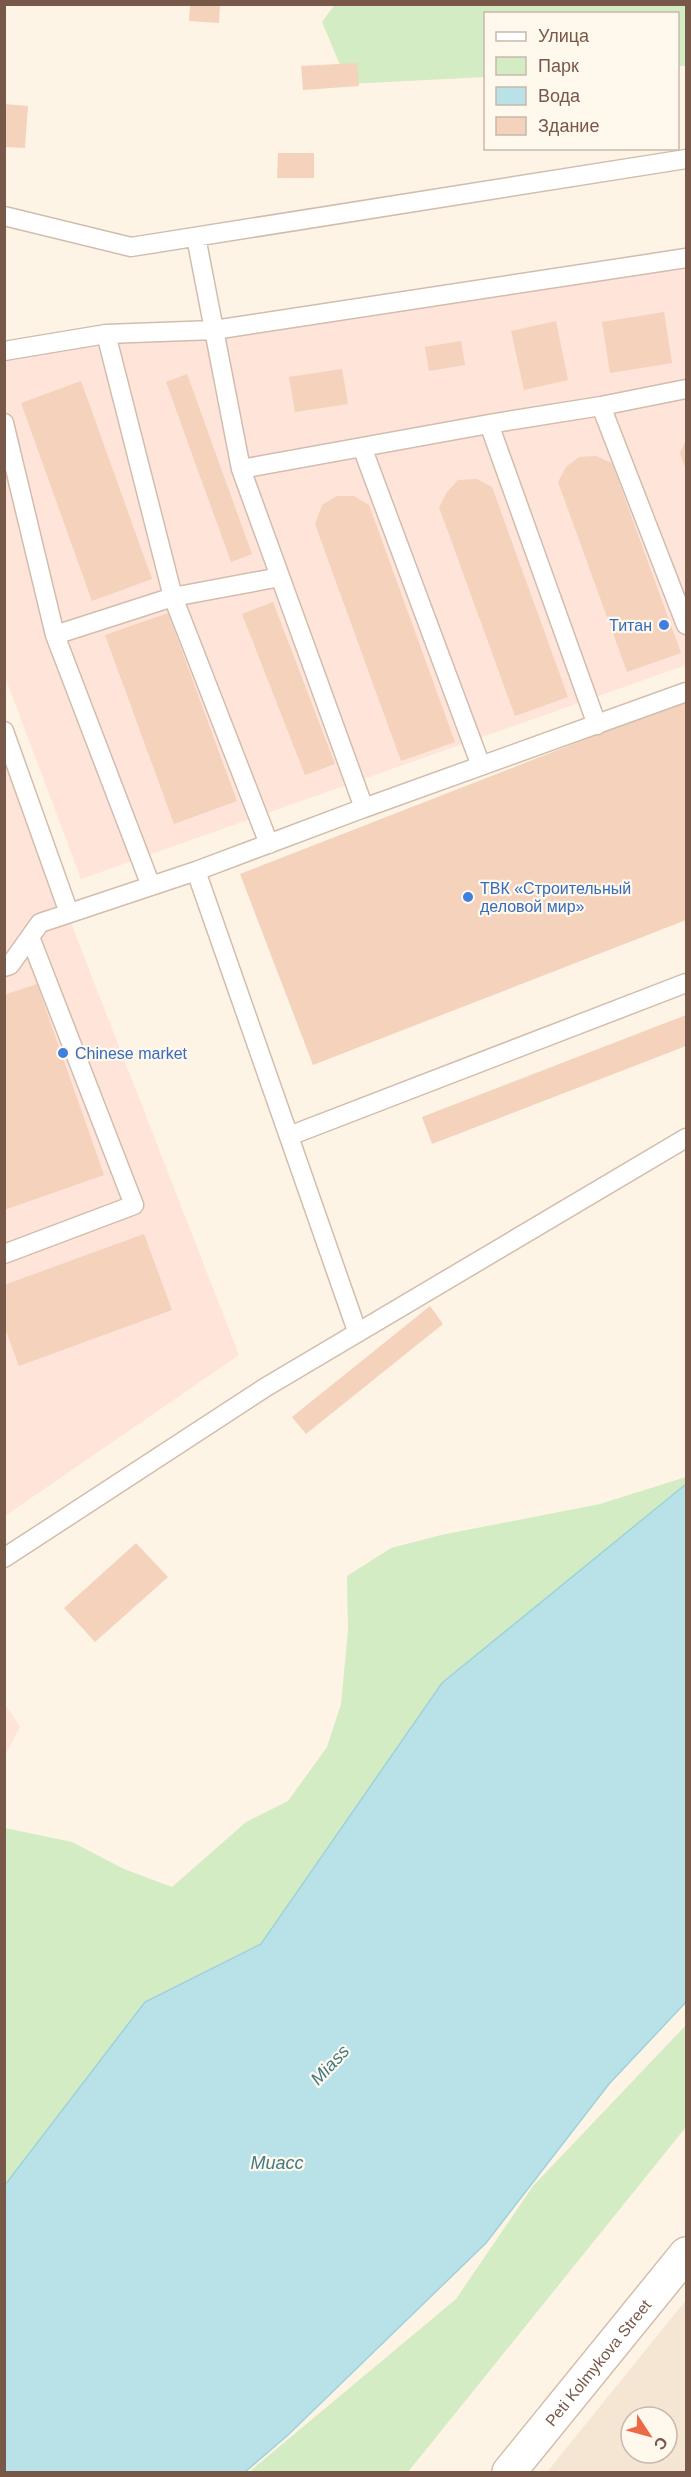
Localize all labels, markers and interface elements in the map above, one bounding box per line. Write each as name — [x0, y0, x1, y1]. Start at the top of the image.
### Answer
legend — [484, 12, 679, 150]
text: Улица — [538, 26, 590, 46]
text: Парк — [538, 56, 579, 76]
text: Вода — [538, 86, 581, 106]
text: Здание — [538, 116, 599, 136]
place label: Титан — [609, 617, 652, 634]
marker: Титан — [657, 618, 671, 632]
place label: ТВК «Строительный деловой мир» — [480, 880, 631, 915]
marker: ТВК «Строительный деловой мир» — [461, 890, 475, 904]
place label: Chinese market — [75, 1045, 188, 1062]
marker: Chinese market — [56, 1046, 70, 1060]
water label: Miass — [307, 2041, 353, 2089]
water label: Миасс — [250, 2153, 304, 2173]
street label: Peti Kolmykova Street — [542, 2296, 655, 2429]
north arrow — [619, 2405, 679, 2465]
text: С — [650, 2434, 671, 2454]

